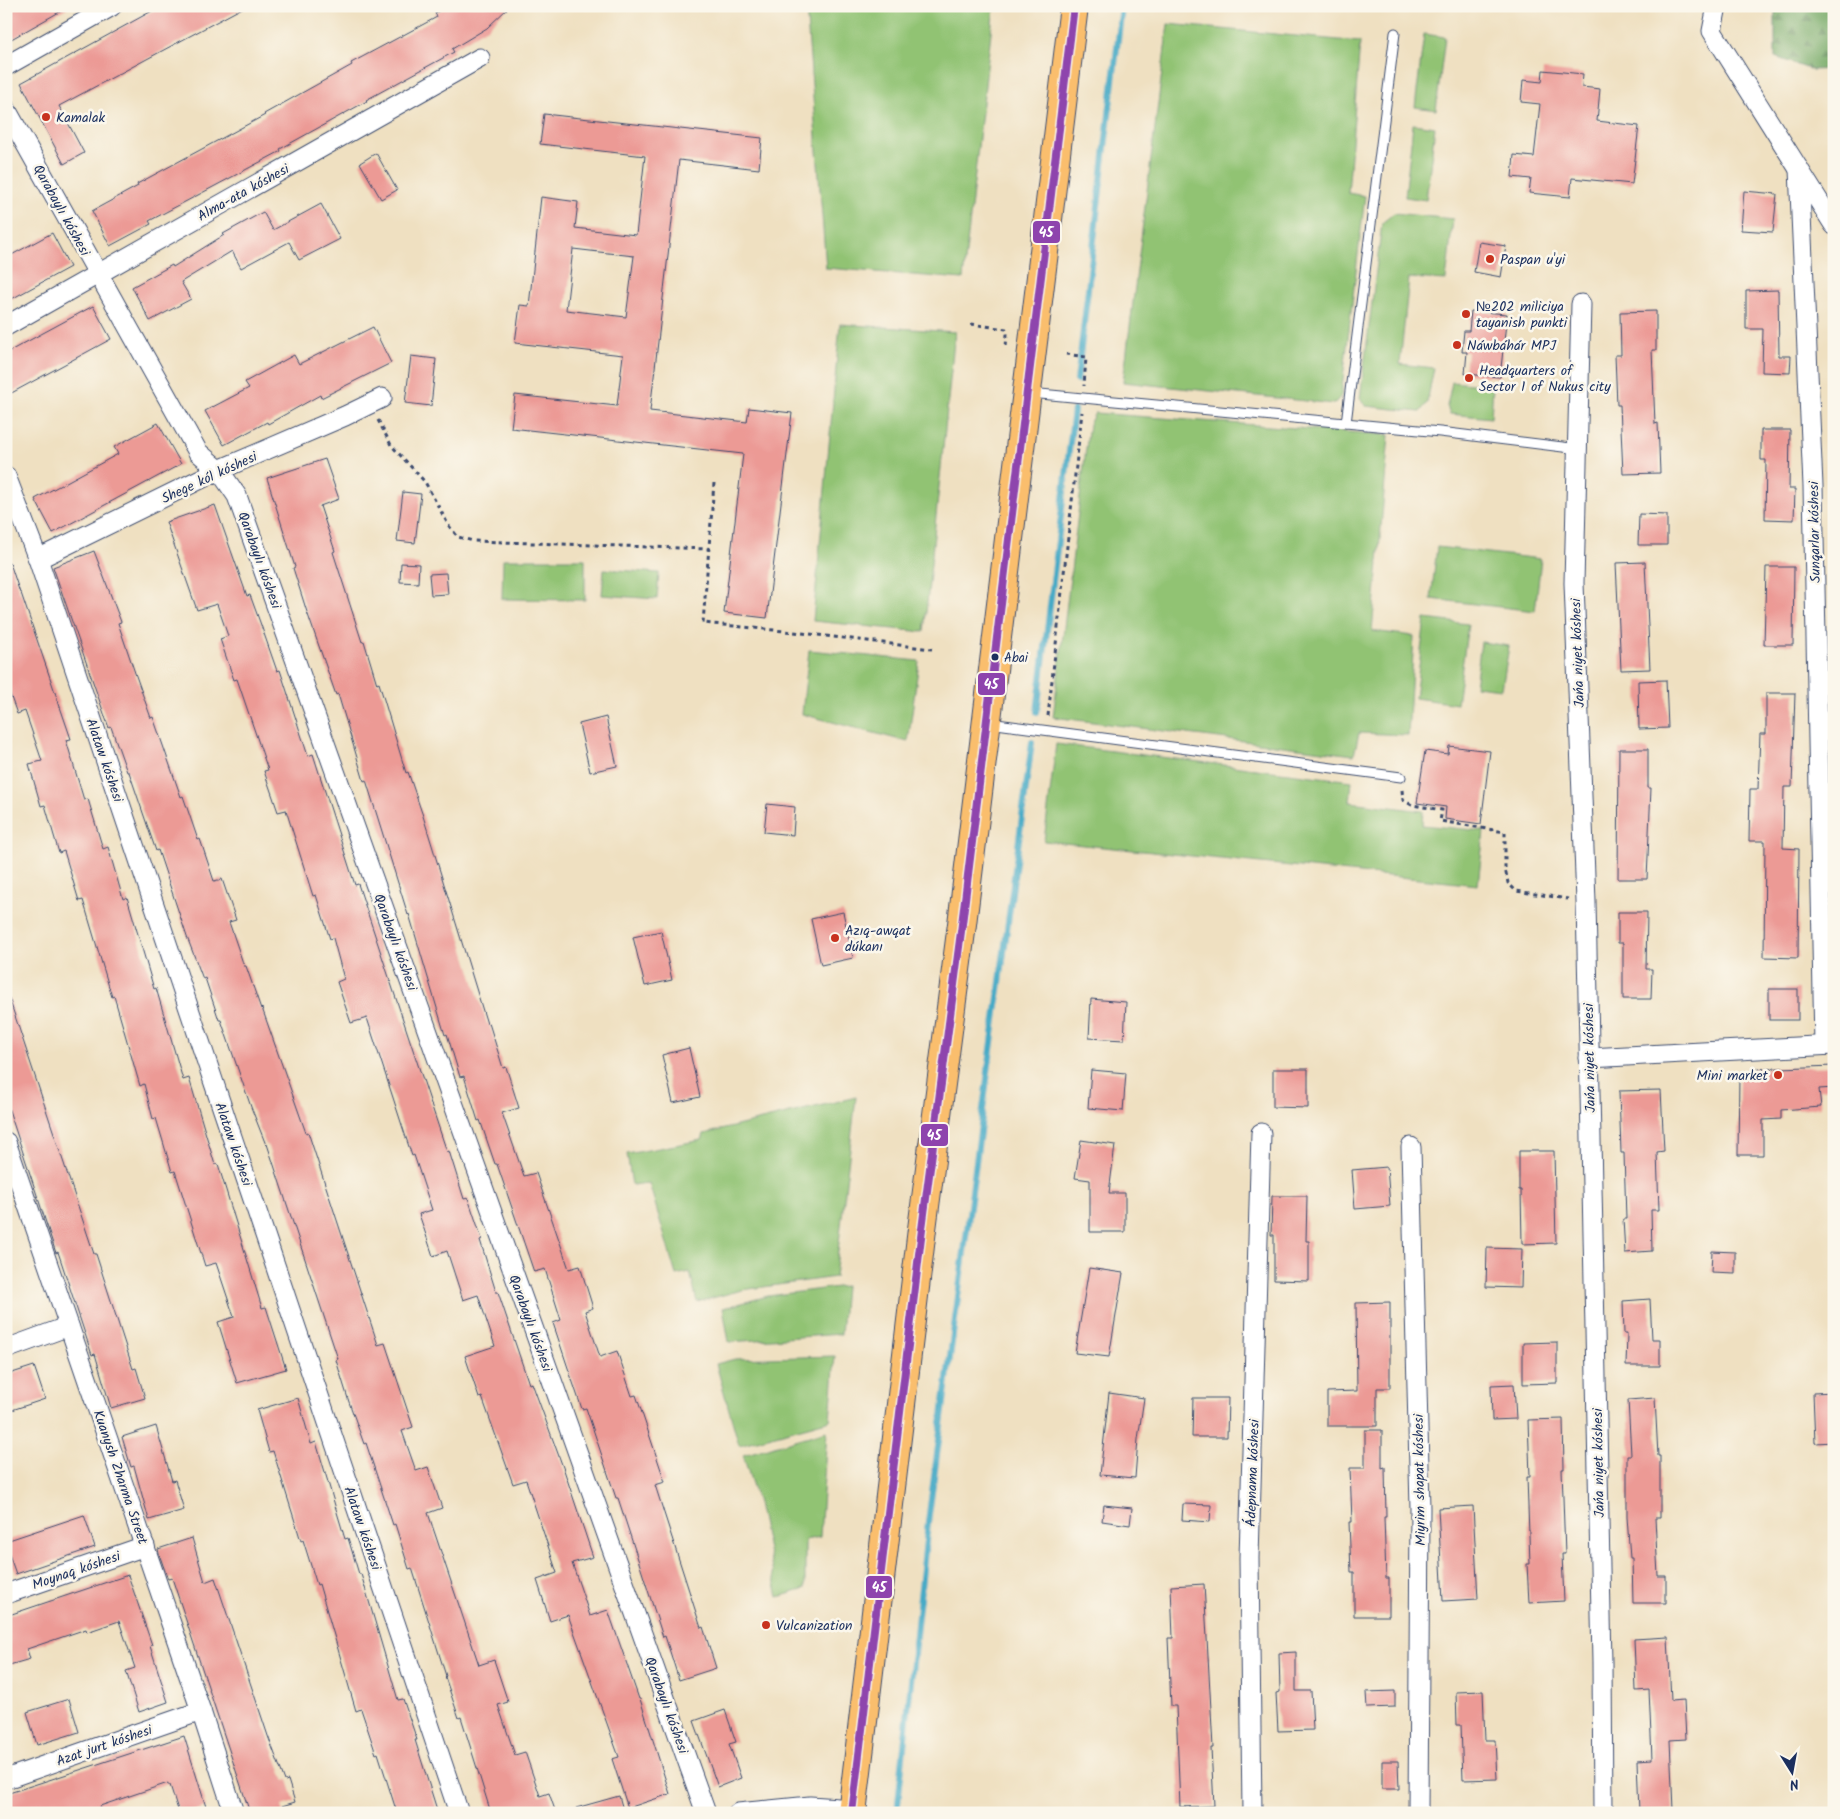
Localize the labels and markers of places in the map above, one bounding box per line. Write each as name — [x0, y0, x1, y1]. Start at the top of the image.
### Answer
place label: Kamalak — [56, 107, 106, 129]
marker: Kamalak — [40, 111, 52, 123]
place label: Paspan u'yi — [1500, 249, 1566, 271]
marker: Paspan u'yi — [1484, 253, 1496, 265]
place label: №202 miliciya tayanish punkti — [1476, 296, 1568, 334]
marker: №202 miliciya tayanish punkti — [1460, 308, 1472, 320]
place label: Náwbáhár MPJ — [1467, 335, 1556, 357]
marker: Náwbáhár MPJ — [1451, 339, 1463, 351]
place label: Headquarters of Sector 1 of Nukus city — [1479, 360, 1611, 398]
marker: Headquarters of Sector 1 of Nukus city — [1463, 372, 1475, 384]
place label: Abai — [1004, 648, 1029, 669]
marker: Abai — [990, 652, 1000, 662]
place label: Azıq-awqat dúkanı — [845, 920, 912, 958]
marker: Azıq-awqat dúkanı — [829, 932, 841, 944]
place label: Mini market — [1697, 1065, 1769, 1087]
marker: Mini market — [1772, 1069, 1784, 1081]
place label: Vulcanization — [776, 1615, 852, 1637]
marker: Vulcanization — [760, 1619, 772, 1631]

